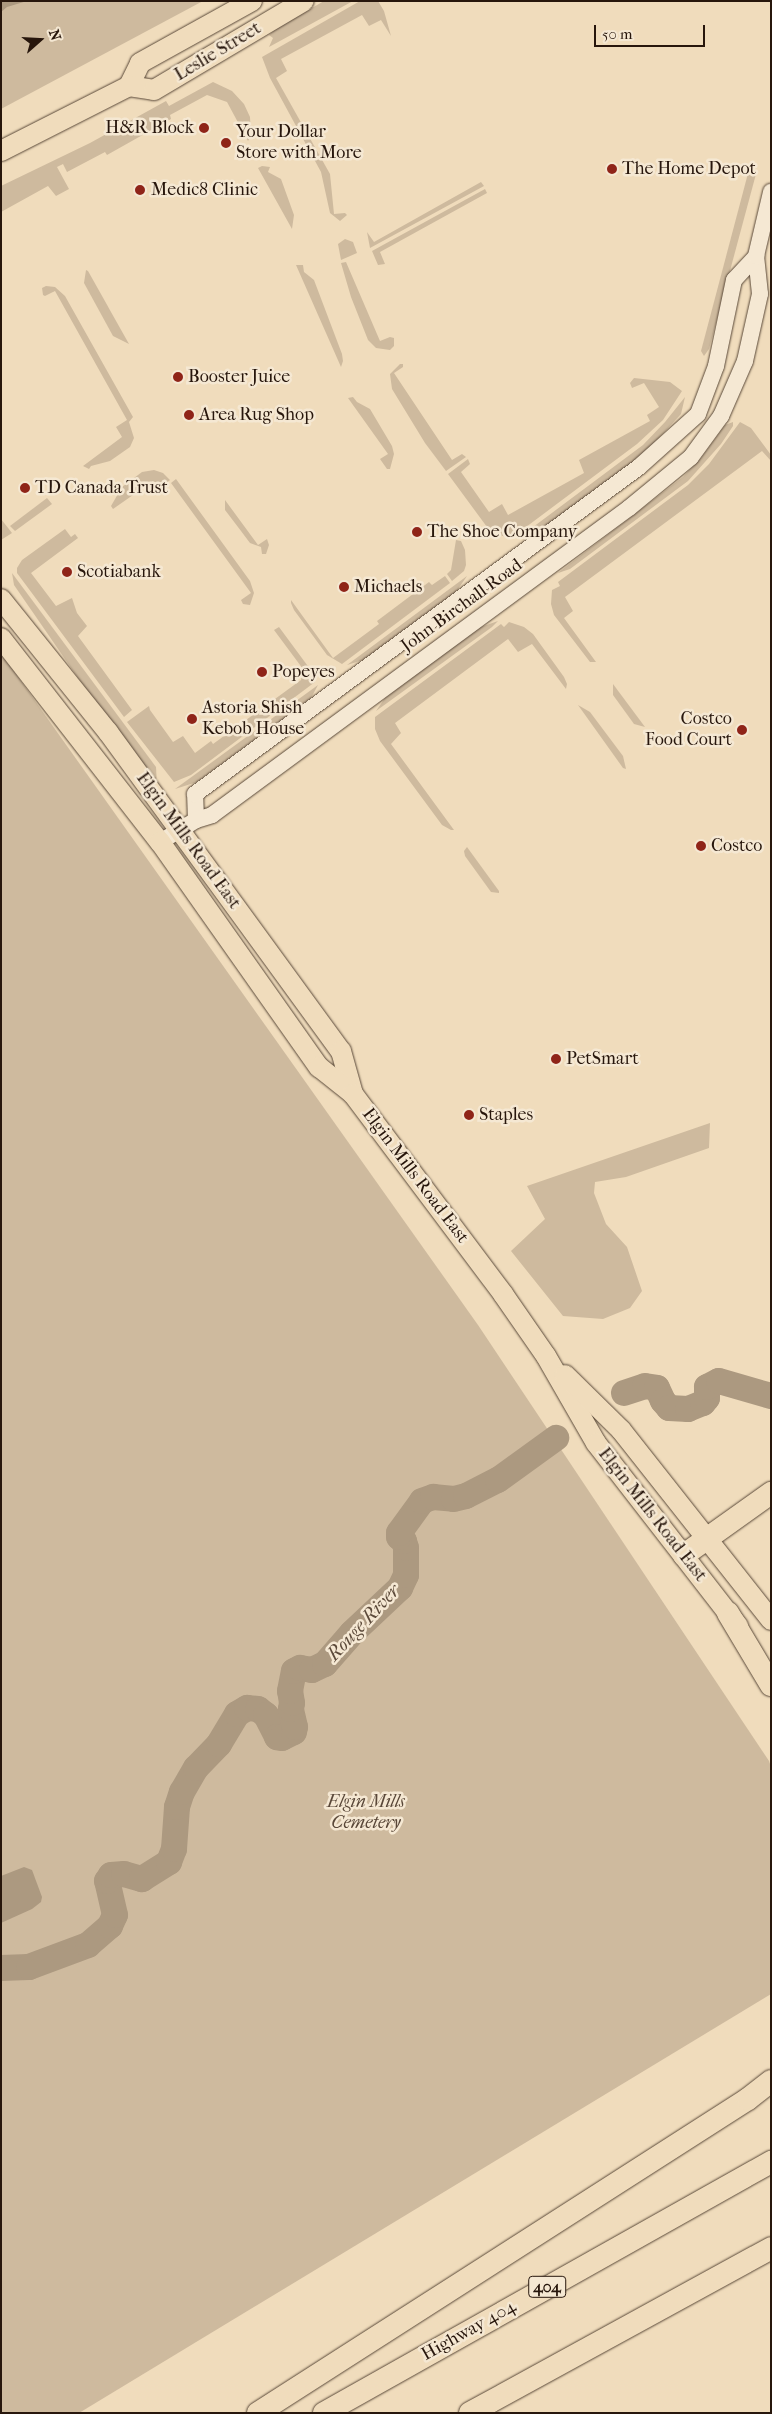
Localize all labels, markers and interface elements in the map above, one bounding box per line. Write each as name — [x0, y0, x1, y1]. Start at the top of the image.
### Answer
north arrow — [15, 15, 65, 65]
scale bar — [597, 15, 708, 47]
street label: Leslie Street — [171, 18, 265, 86]
text: 50 m — [602, 25, 632, 43]
text: N — [45, 27, 64, 43]
place label: H&R Block — [105, 117, 194, 139]
marker: H&R Block — [198, 122, 210, 134]
place label: Your Dollar Store with More — [236, 122, 362, 164]
marker: Your Dollar Store with More — [220, 137, 232, 149]
place label: The Home Depot — [622, 158, 756, 180]
marker: The Home Depot — [606, 163, 618, 175]
place label: Medic8 Clinic — [151, 179, 258, 201]
marker: Medic8 Clinic — [133, 183, 147, 197]
place label: Booster Juice — [188, 366, 290, 388]
marker: Booster Juice — [172, 371, 184, 383]
place label: Area Rug Shop — [199, 404, 314, 426]
marker: Area Rug Shop — [183, 409, 195, 421]
place label: TD Canada Trust — [35, 477, 168, 499]
marker: TD Canada Trust — [19, 482, 31, 494]
place label: The Shoe Company — [427, 521, 577, 543]
marker: The Shoe Company — [411, 526, 423, 538]
street label: John Birchall Road — [397, 555, 527, 657]
place label: Scotiabank — [77, 561, 161, 583]
marker: Scotiabank — [61, 566, 73, 578]
place label: Michaels — [354, 576, 422, 598]
marker: Michaels — [338, 581, 350, 593]
place label: Popeyes — [272, 661, 335, 683]
marker: Popeyes — [256, 666, 268, 678]
place label: Astoria Shish Kebob House — [202, 698, 304, 741]
place label: Costco Food Court — [645, 709, 732, 752]
marker: Astoria Shish Kebob House — [186, 713, 198, 725]
marker: Costco Food Court — [736, 724, 748, 736]
street label: Elgin Mills Road East — [131, 768, 245, 914]
place label: Costco — [711, 835, 762, 857]
marker: Costco — [695, 840, 707, 852]
place label: PetSmart — [566, 1048, 639, 1070]
marker: PetSmart — [550, 1053, 562, 1065]
street label: Elgin Mills Road East — [357, 1104, 473, 1248]
place label: Staples — [479, 1104, 533, 1126]
marker: Staples — [463, 1109, 475, 1121]
street label: Elgin Mills Road East — [593, 1444, 711, 1586]
water label: Rouge River — [323, 1580, 405, 1666]
park label: Elgin Mills Cemetery — [327, 1792, 405, 1835]
road number: 404 — [527, 2274, 567, 2300]
street label: Highway 404 — [418, 2296, 520, 2366]

